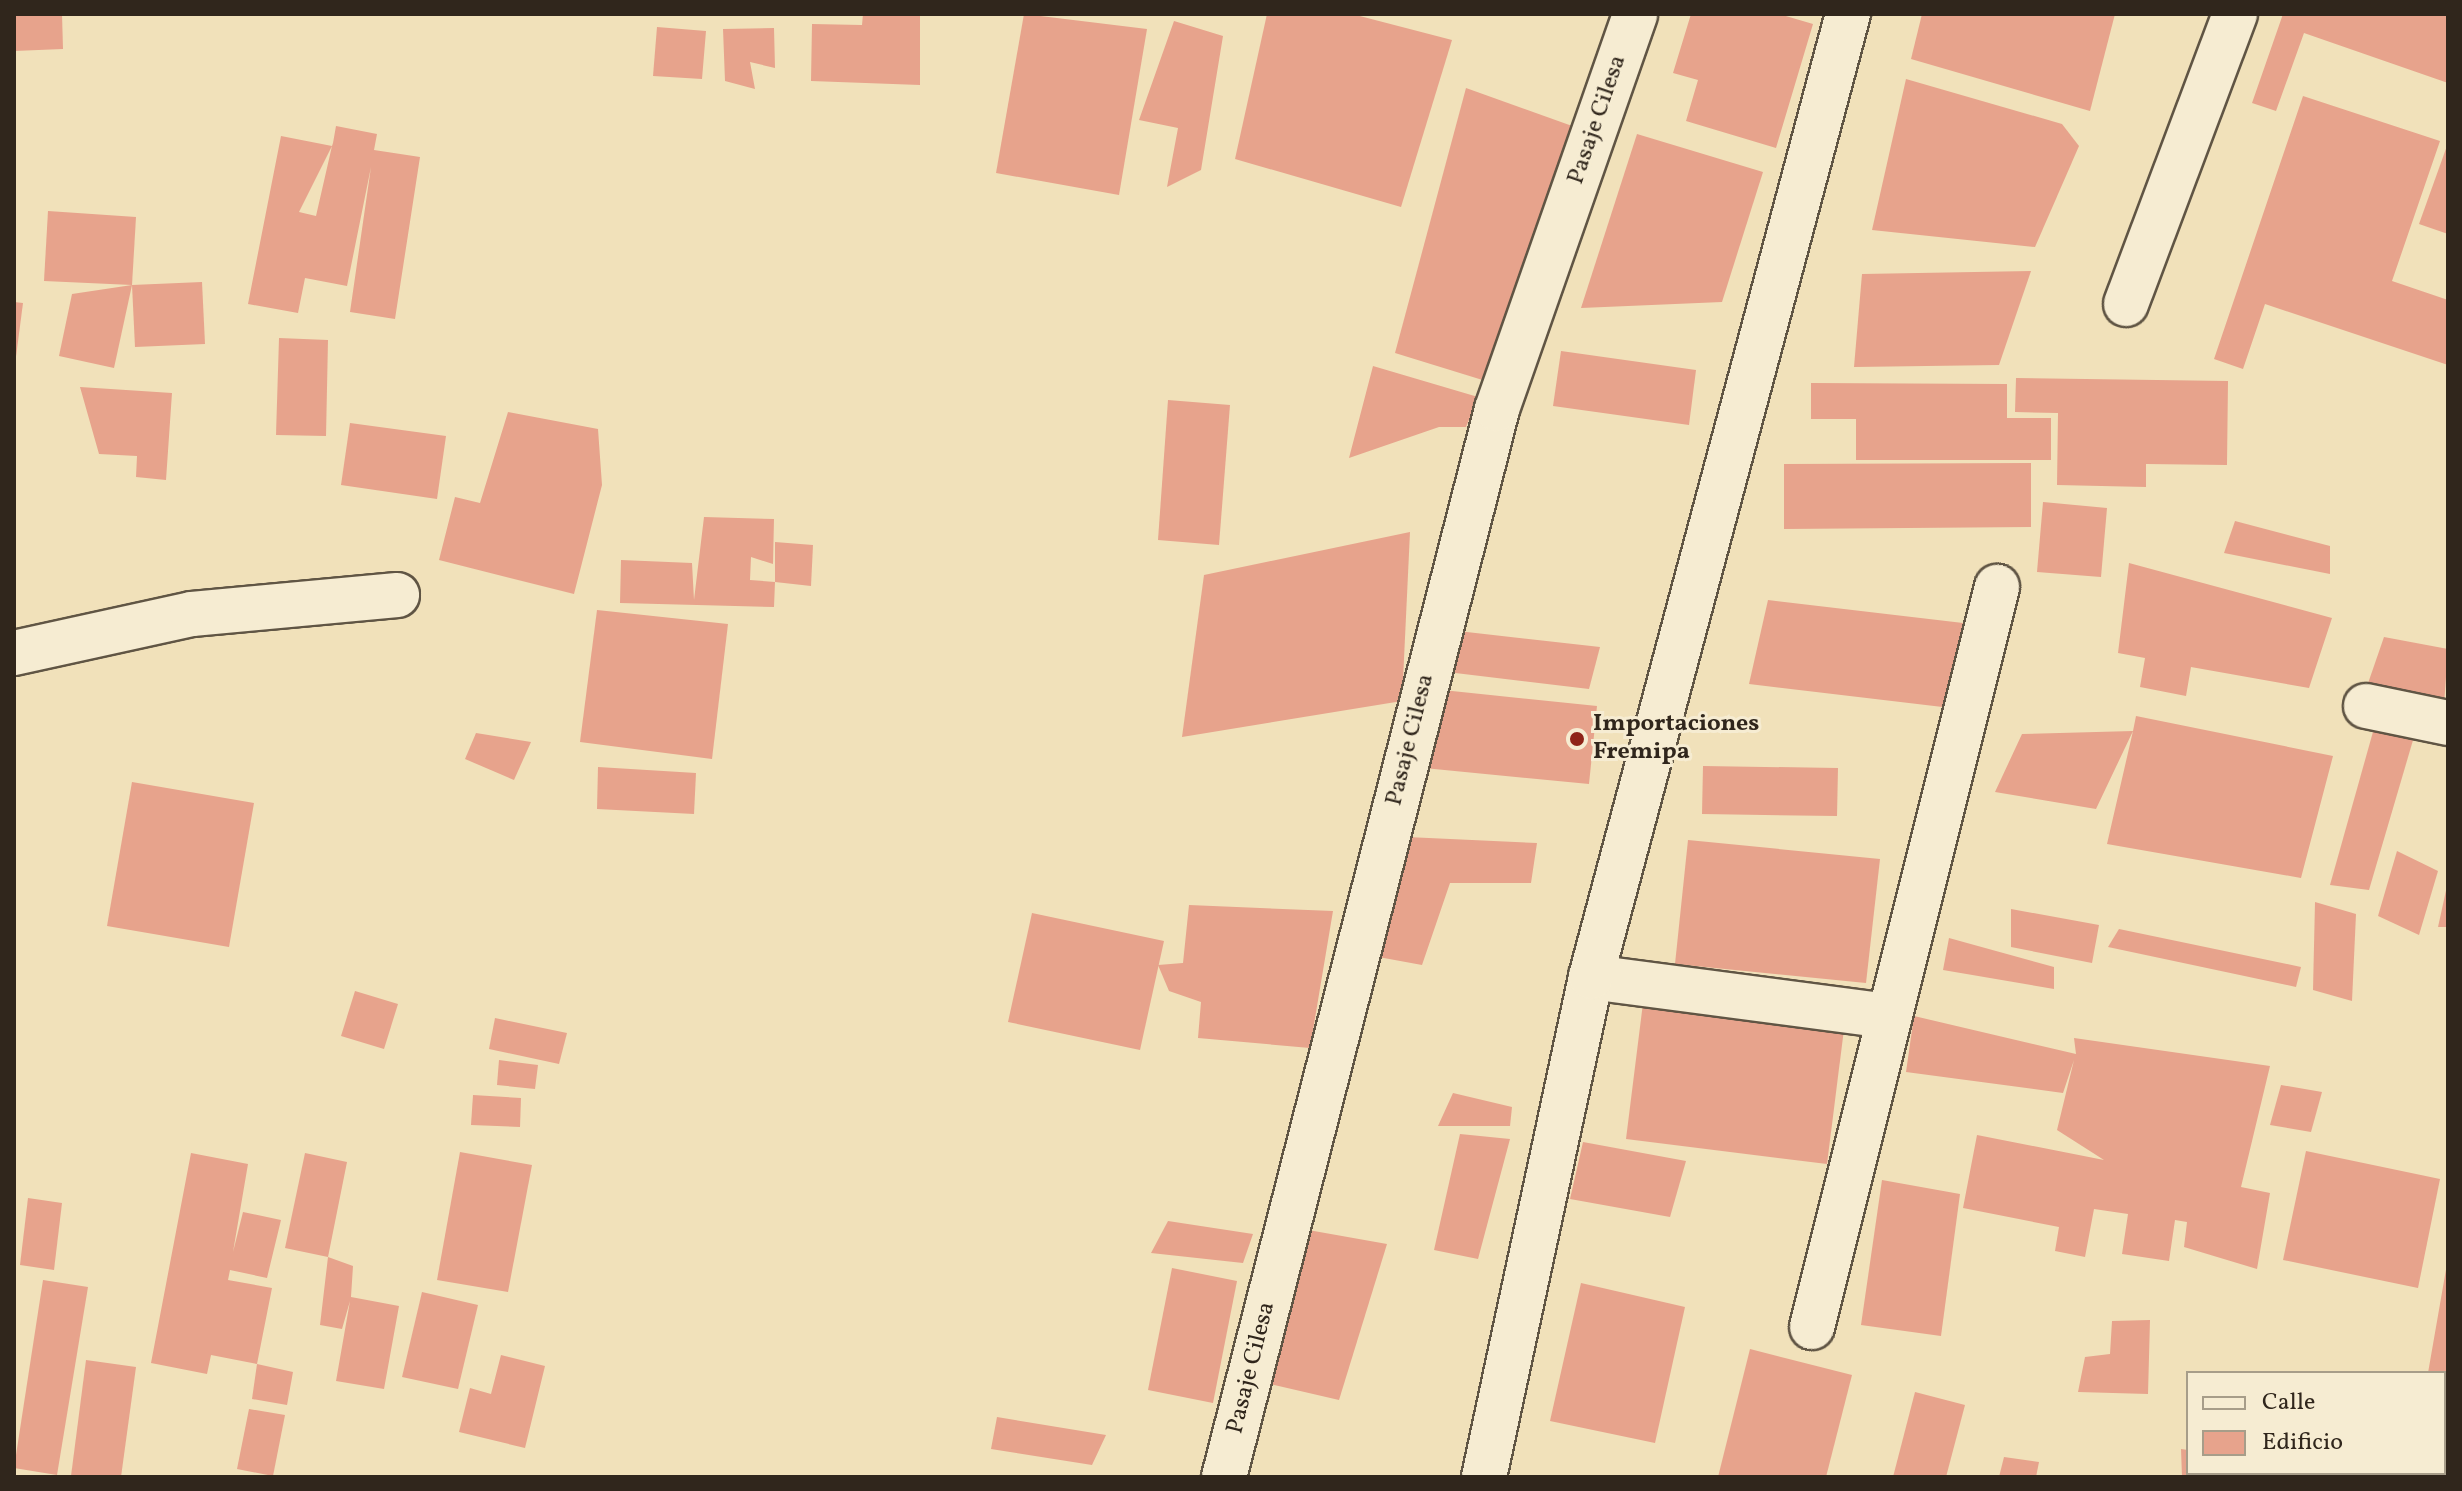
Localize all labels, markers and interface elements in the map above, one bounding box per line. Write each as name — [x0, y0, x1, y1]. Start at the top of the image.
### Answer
street label: Pasaje Cilesa — [1562, 52, 1634, 188]
street label: Pasaje Cilesa — [1381, 671, 1441, 809]
place label: Importaciones Fremipa — [1593, 711, 1759, 767]
marker: Importaciones Fremipa — [1568, 730, 1586, 748]
street label: Pasaje Cilesa — [1222, 1299, 1282, 1437]
legend — [2186, 1371, 2446, 1475]
text: Calle — [2262, 1386, 2315, 1420]
text: Edificio — [2262, 1426, 2343, 1460]

